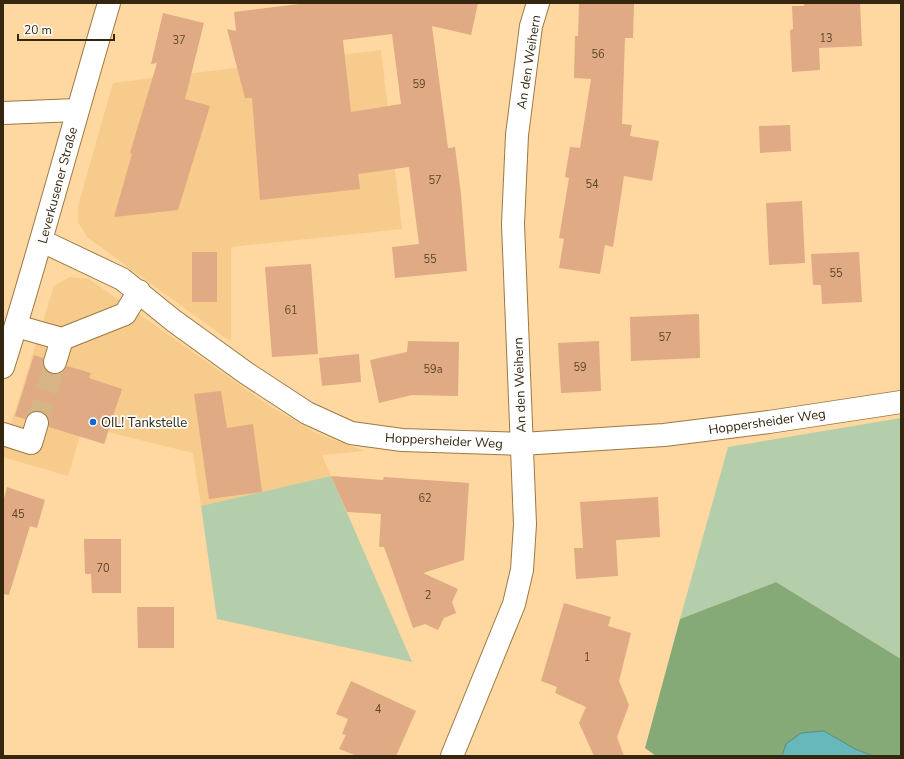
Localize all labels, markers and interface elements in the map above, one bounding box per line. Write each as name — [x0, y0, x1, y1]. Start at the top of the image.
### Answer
street label: An den Weihern — [513, 14, 545, 111]
scale bar — [18, 16, 114, 42]
text: 20 m — [24, 22, 52, 38]
house number: 13 — [819, 31, 833, 46]
house number: 37 — [172, 33, 186, 48]
house number: 56 — [591, 47, 605, 62]
house number: 59 — [412, 77, 426, 92]
street label: Leverkusener Straße — [34, 125, 82, 246]
house number: 57 — [428, 173, 442, 188]
house number: 54 — [585, 177, 599, 192]
house number: 55 — [423, 252, 437, 267]
house number: 55 — [829, 266, 843, 281]
house number: 61 — [284, 303, 298, 318]
house number: 57 — [658, 330, 672, 345]
street label: An den Weihern — [509, 337, 531, 433]
house number: 59 — [573, 360, 587, 375]
house number: 59a — [423, 362, 443, 377]
street label: Hoppersheider Weg — [707, 405, 827, 439]
place label: OIL! Tankstelle — [101, 414, 187, 432]
marker: OIL! Tankstelle — [88, 417, 98, 427]
street label: Hoppersheider Weg — [385, 429, 503, 453]
house number: 62 — [418, 491, 432, 506]
house number: 45 — [11, 507, 25, 522]
house number: 70 — [96, 561, 110, 576]
house number: 2 — [425, 588, 431, 603]
house number: 1 — [584, 650, 590, 665]
house number: 4 — [375, 702, 382, 717]

